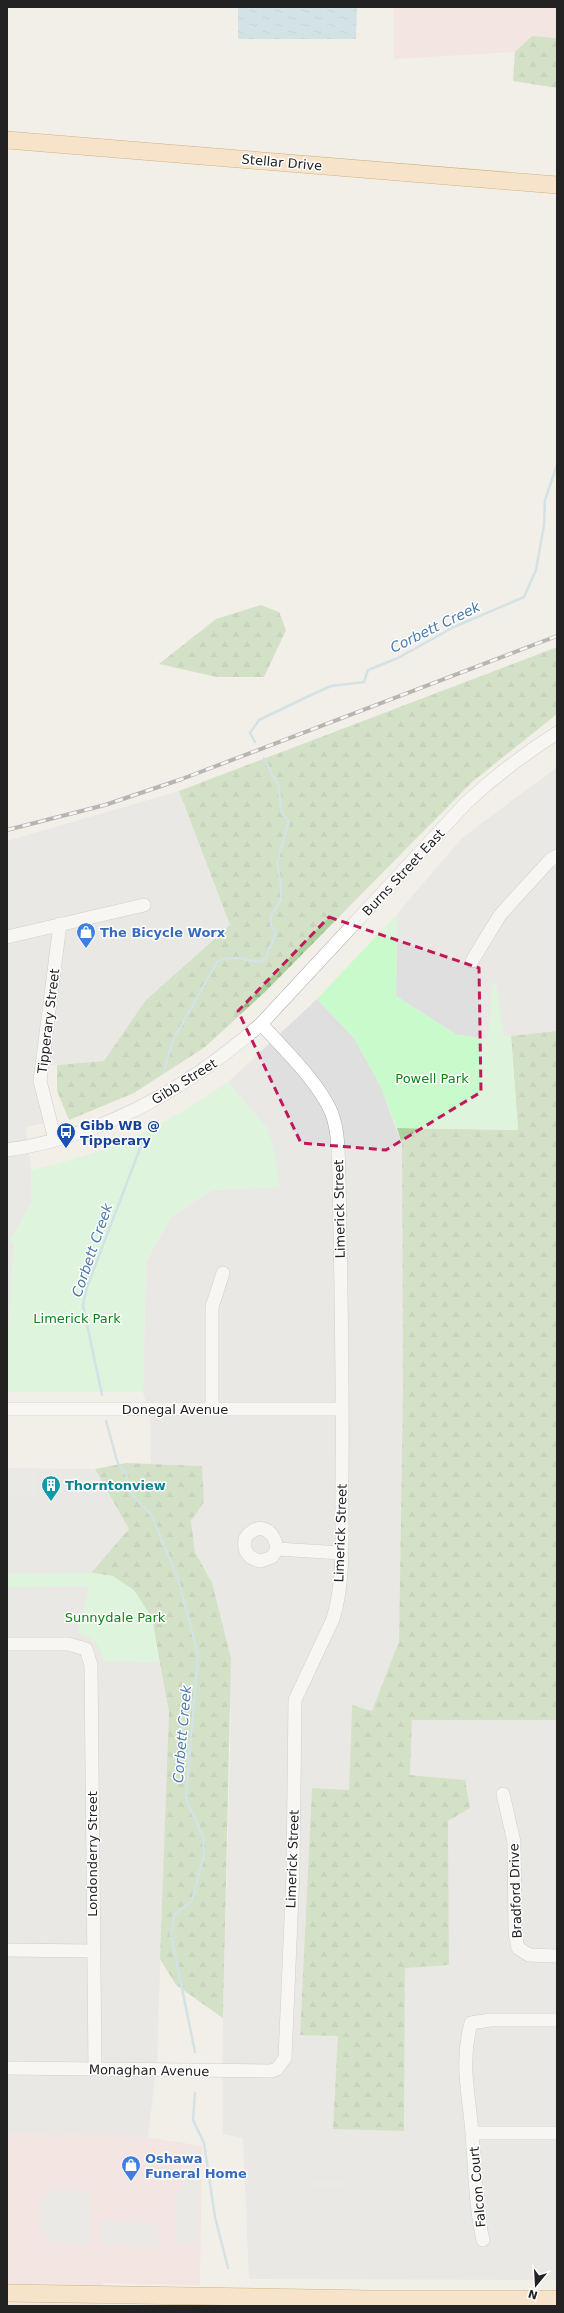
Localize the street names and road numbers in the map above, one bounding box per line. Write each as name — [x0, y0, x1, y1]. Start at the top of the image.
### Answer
street label: Stellar Drive — [241, 152, 323, 173]
street label: Burns Street East — [359, 826, 447, 919]
street label: Tipperary Street — [34, 968, 62, 1075]
street label: Gibb Street — [149, 1056, 220, 1107]
street label: Limerick Street — [331, 1159, 348, 1259]
street label: Donegal Avenue — [122, 1402, 228, 1417]
street label: Limerick Street — [331, 1483, 350, 1583]
street label: Londonderry Street — [85, 1791, 100, 1917]
street label: Limerick Street — [283, 1809, 302, 1909]
street label: Bradford Drive — [506, 1843, 525, 1939]
street label: Monaghan Avenue — [89, 2062, 209, 2079]
street label: Falcon Court — [466, 2146, 489, 2228]

